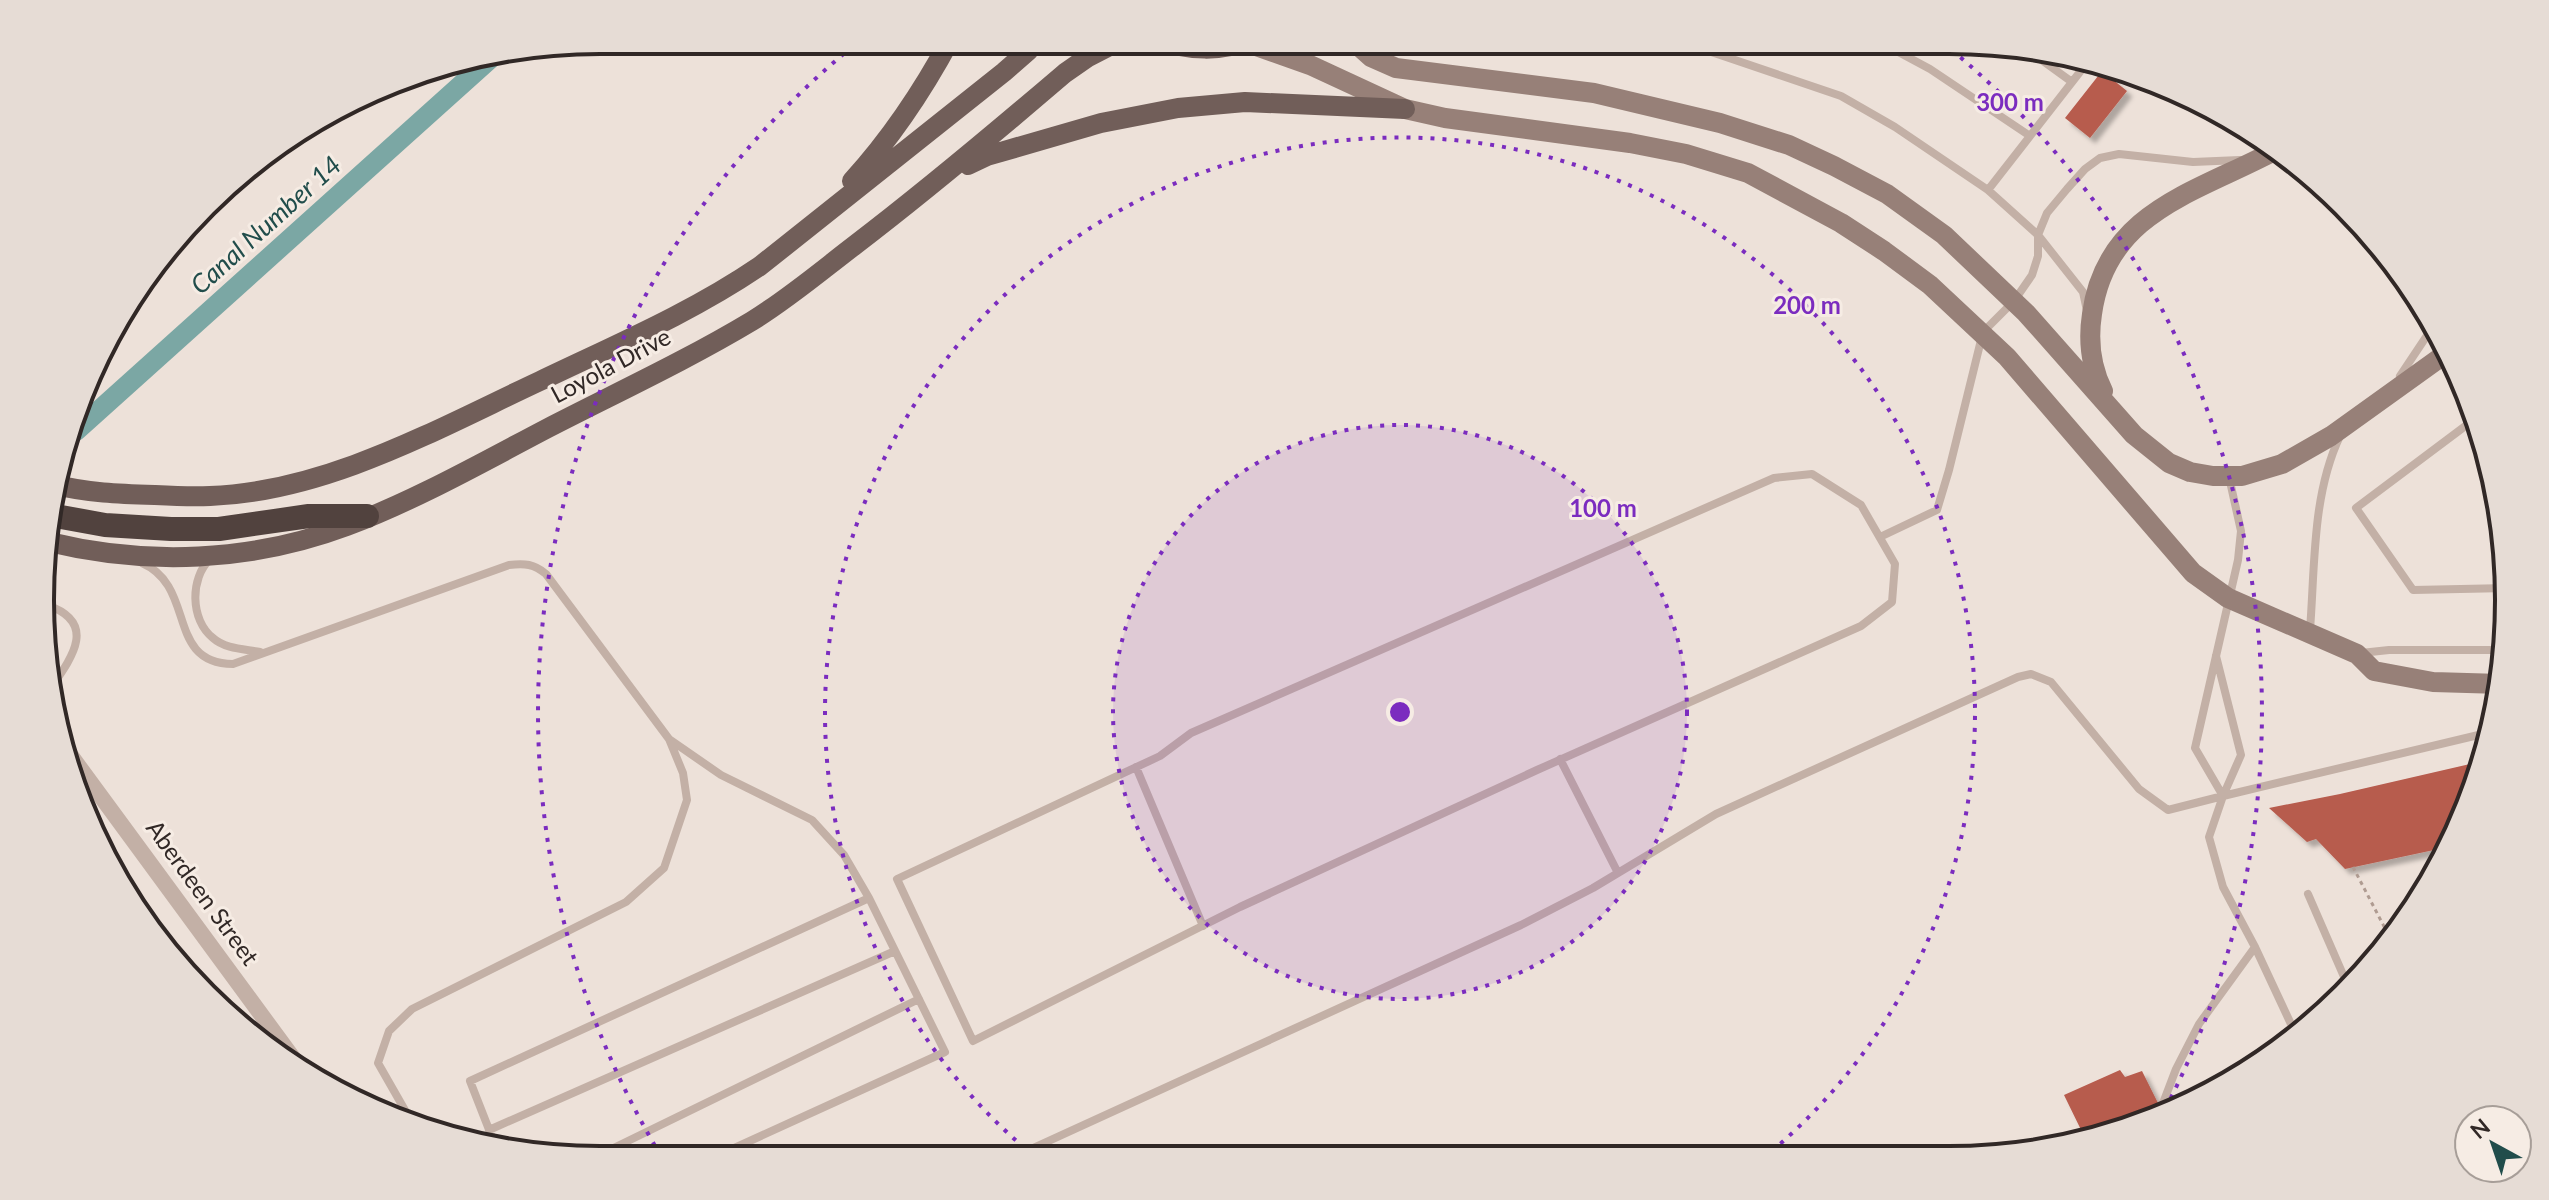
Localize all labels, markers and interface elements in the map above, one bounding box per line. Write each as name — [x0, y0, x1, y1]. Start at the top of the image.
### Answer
text: 300 m — [1976, 87, 2044, 116]
water label: Canal Number 14 — [183, 148, 347, 300]
text: 200 m — [1773, 290, 1841, 319]
street label: Loyola Drive — [546, 321, 675, 408]
text: 100 m — [1569, 493, 1637, 522]
centre of rings — [1386, 698, 1414, 726]
street label: Aberdeen Street — [141, 814, 266, 971]
north arrow — [2453, 1104, 2533, 1184]
text: N — [2465, 1113, 2495, 1144]

